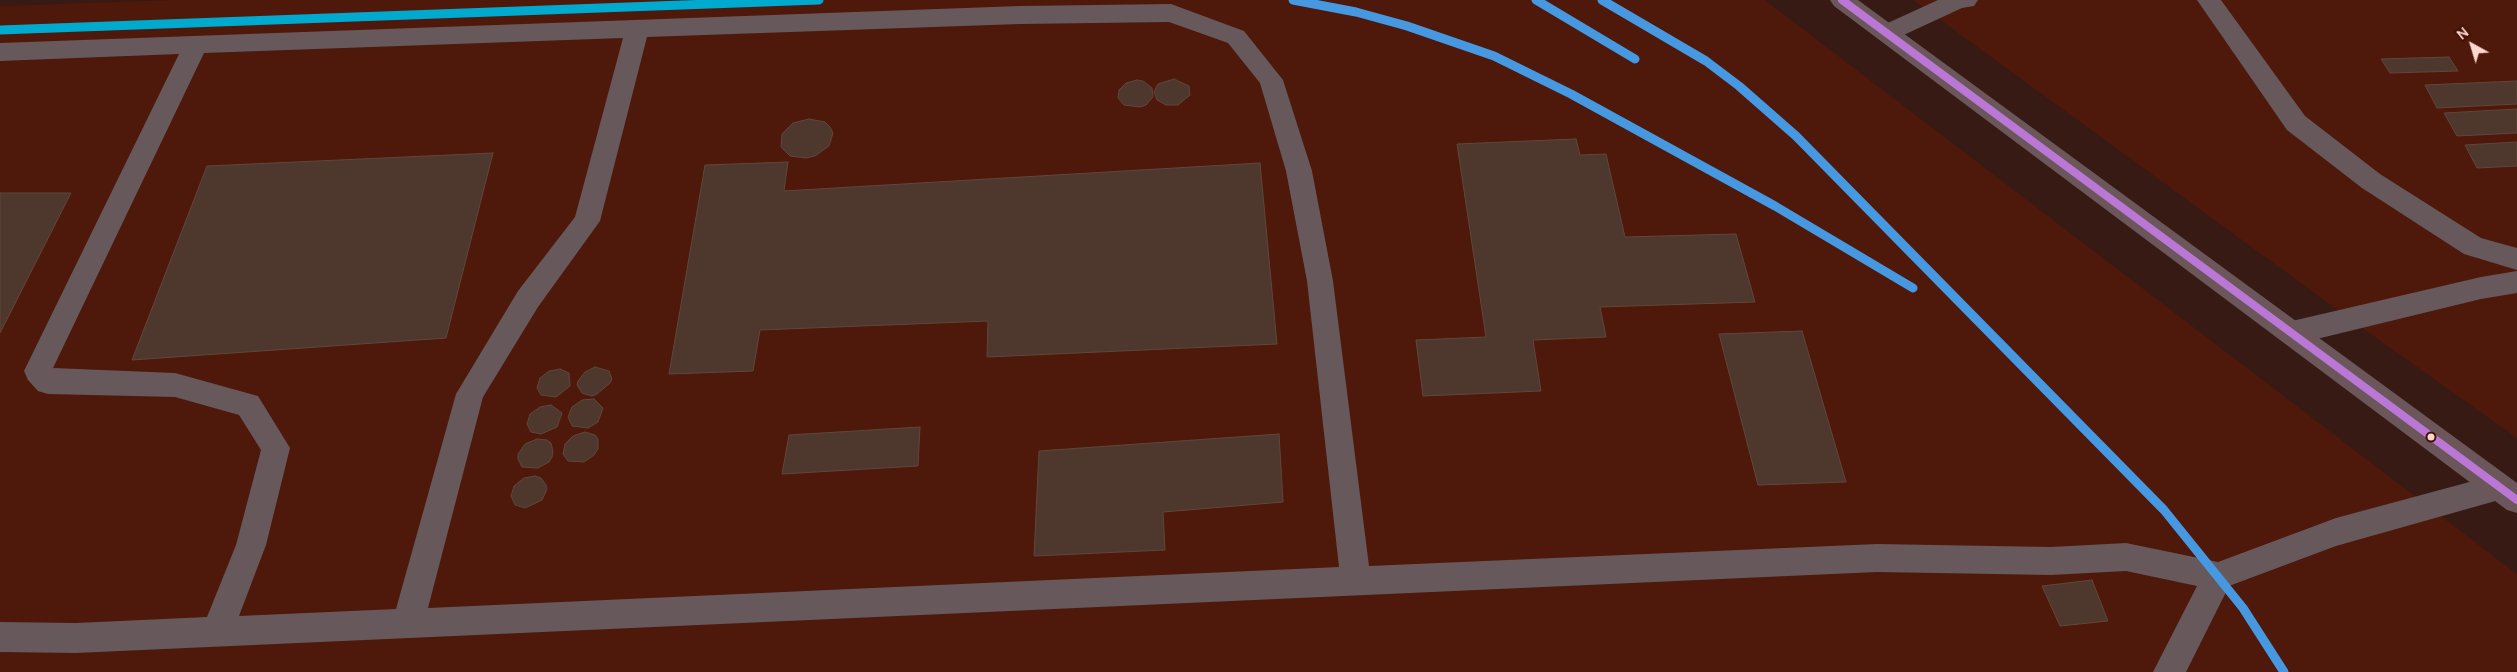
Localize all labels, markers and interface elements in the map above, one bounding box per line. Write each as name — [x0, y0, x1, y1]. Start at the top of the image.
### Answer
north arrow — [2447, 20, 2497, 70]
text: N — [2452, 22, 2472, 44]
unlabelled marker — [2426, 432, 2436, 442]

